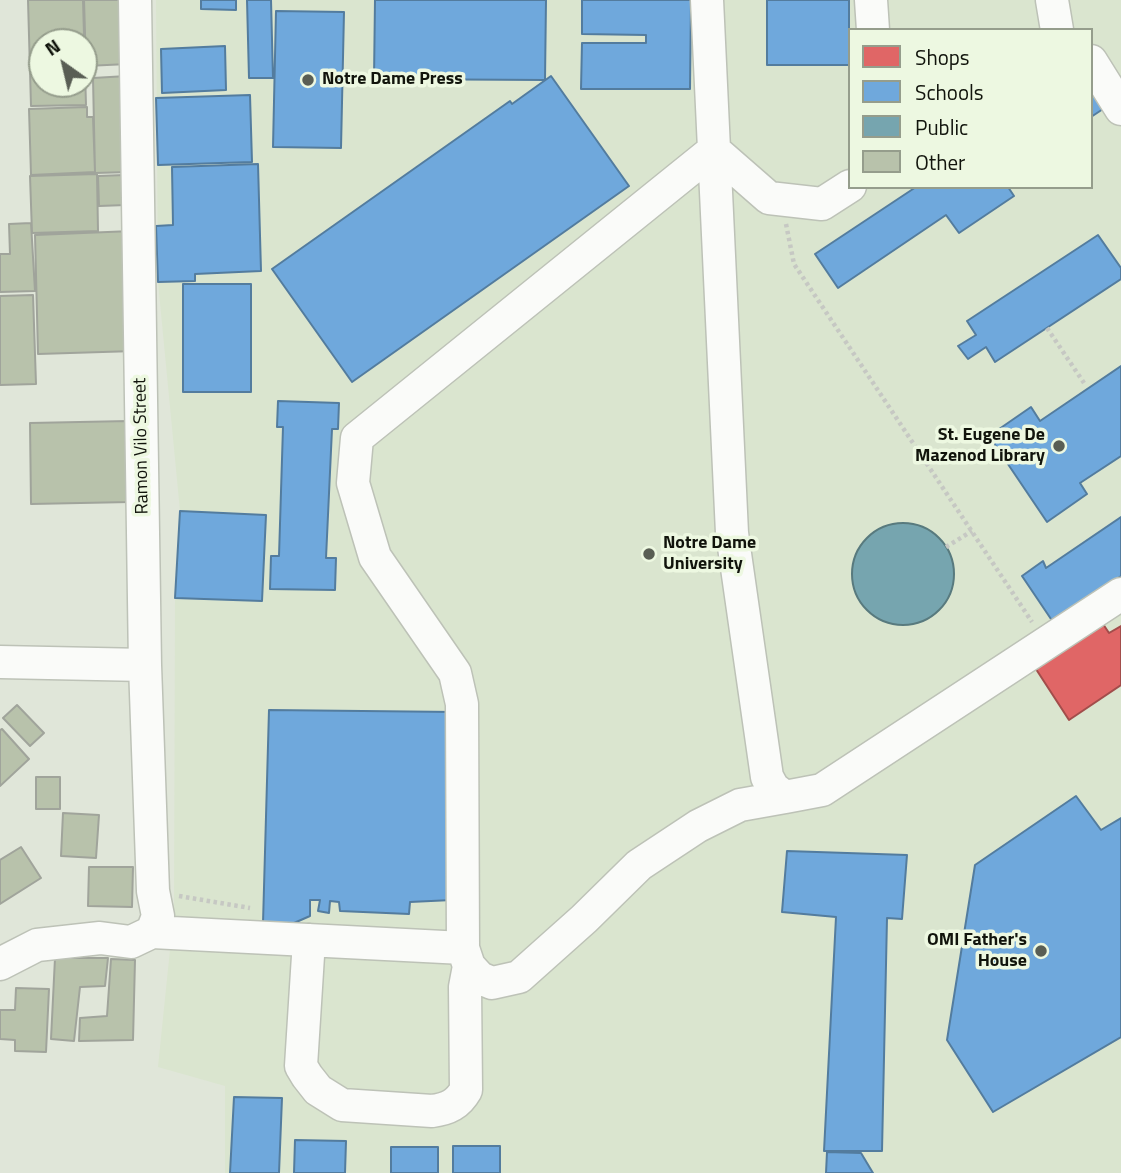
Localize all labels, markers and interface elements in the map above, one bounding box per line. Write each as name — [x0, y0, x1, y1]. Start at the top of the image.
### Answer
north arrow — [28, 28, 98, 98]
legend — [848, 28, 1093, 189]
text: N — [39, 31, 66, 63]
text: Shops — [915, 41, 970, 73]
place label: Notre Dame Press — [322, 69, 463, 91]
marker: Notre Dame Press — [300, 72, 316, 88]
text: Schools — [915, 76, 984, 108]
text: Public — [915, 111, 968, 143]
text: Other — [915, 146, 965, 178]
street label: Ramon Vilo Street — [130, 377, 154, 515]
place label: St. Eugene De Mazenod Library — [915, 425, 1045, 467]
marker: St. Eugene De Mazenod Library — [1051, 438, 1067, 454]
place label: Notre Dame University — [663, 533, 756, 576]
marker: Notre Dame University — [641, 546, 657, 562]
place label: OMI Father's House — [927, 930, 1027, 972]
marker: OMI Father's House — [1033, 943, 1049, 959]

